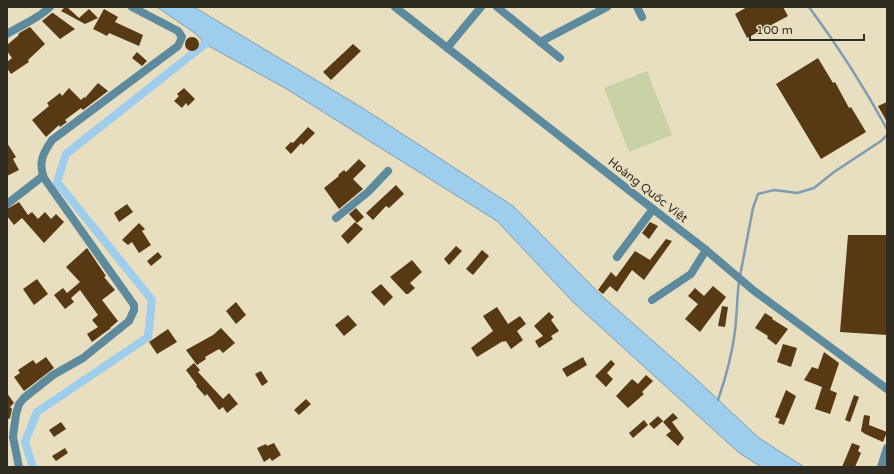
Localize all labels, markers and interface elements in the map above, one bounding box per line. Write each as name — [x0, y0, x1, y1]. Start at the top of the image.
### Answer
scale bar — [750, 16, 864, 42]
text: 100 m — [756, 23, 793, 37]
street label: Hoàng Quốc Việt — [605, 155, 691, 226]

